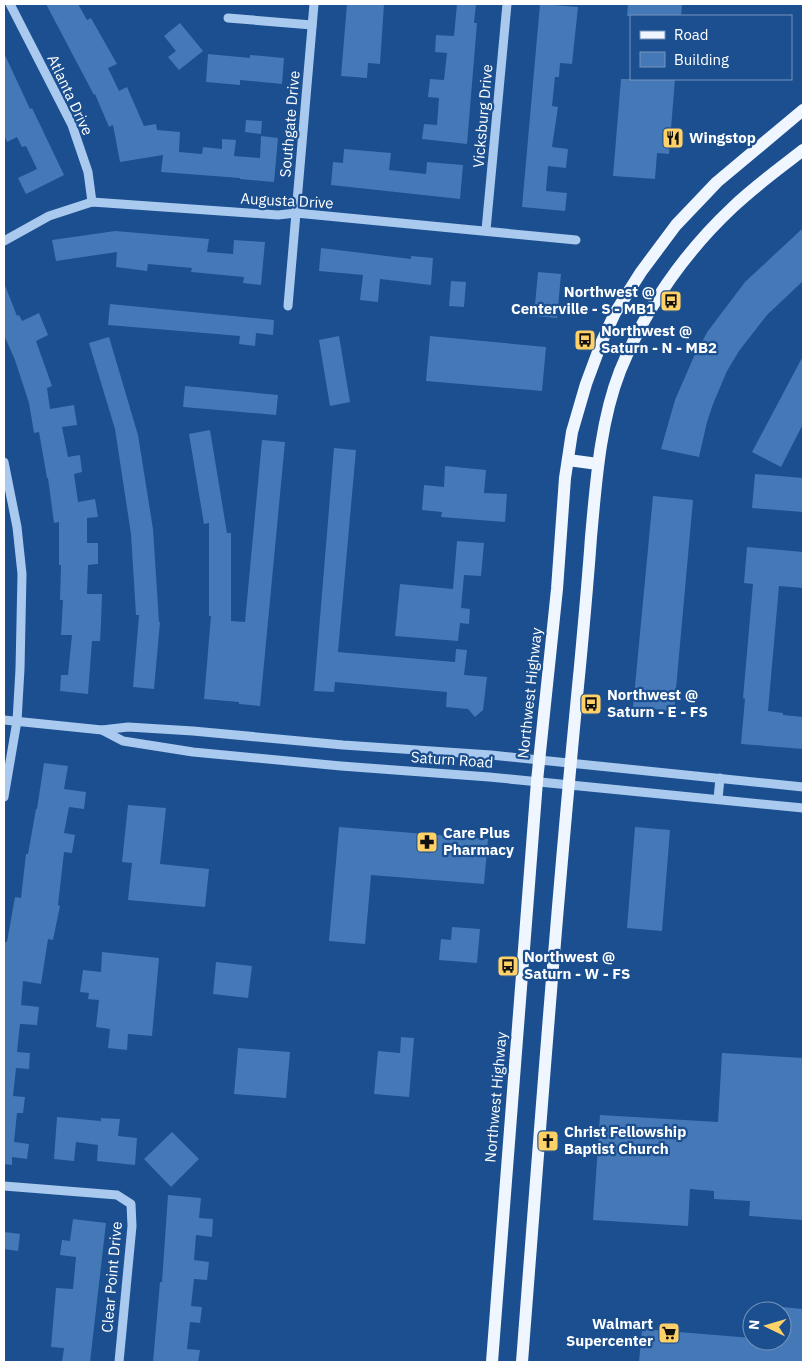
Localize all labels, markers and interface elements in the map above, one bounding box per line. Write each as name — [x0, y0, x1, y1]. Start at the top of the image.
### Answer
legend — [630, 15, 792, 80]
text: Road — [674, 25, 709, 44]
text: Building — [674, 50, 729, 69]
street label: Atlanta Drive — [43, 51, 97, 138]
street label: Vicksburg Drive — [468, 63, 497, 169]
street label: Southgate Drive — [275, 70, 304, 178]
restaurant icon: Wingstop — [661, 126, 685, 150]
place label: Wingstop — [689, 128, 756, 147]
street label: Augusta Drive — [240, 189, 334, 212]
place label: Northwest @ Centerville - S - MB1 — [511, 282, 655, 318]
bus stop icon: Northwest @ Centerville - S - MB1 — [659, 289, 683, 313]
place label: Northwest @ Saturn - N - MB2 — [601, 321, 717, 357]
bus stop icon: Northwest @ Saturn - N - MB2 — [573, 328, 597, 352]
street label: Northwest Highway — [513, 626, 546, 759]
place label: Northwest @ Saturn - E - FS — [607, 685, 708, 721]
bus stop icon: Northwest @ Saturn - E - FS — [579, 692, 603, 716]
street label: Saturn Road — [410, 747, 494, 772]
place label: Care Plus Pharmacy — [443, 823, 514, 859]
pharmacy icon: Care Plus Pharmacy — [415, 830, 439, 854]
place label: Northwest @ Saturn - W - FS — [524, 947, 630, 983]
bus stop icon: Northwest @ Saturn - W - FS — [496, 954, 520, 978]
street label: Northwest Highway — [480, 1030, 511, 1163]
place label: Christ Fellowship Baptist Church — [564, 1122, 686, 1158]
church icon: Christ Fellowship Baptist Church — [536, 1129, 560, 1153]
street label: Clear Point Drive — [97, 1220, 126, 1333]
north arrow — [742, 1301, 792, 1351]
place label: Walmart Supercenter — [566, 1314, 653, 1350]
text: N — [745, 1319, 763, 1331]
supermarket icon: Walmart Supercenter — [657, 1321, 681, 1345]

